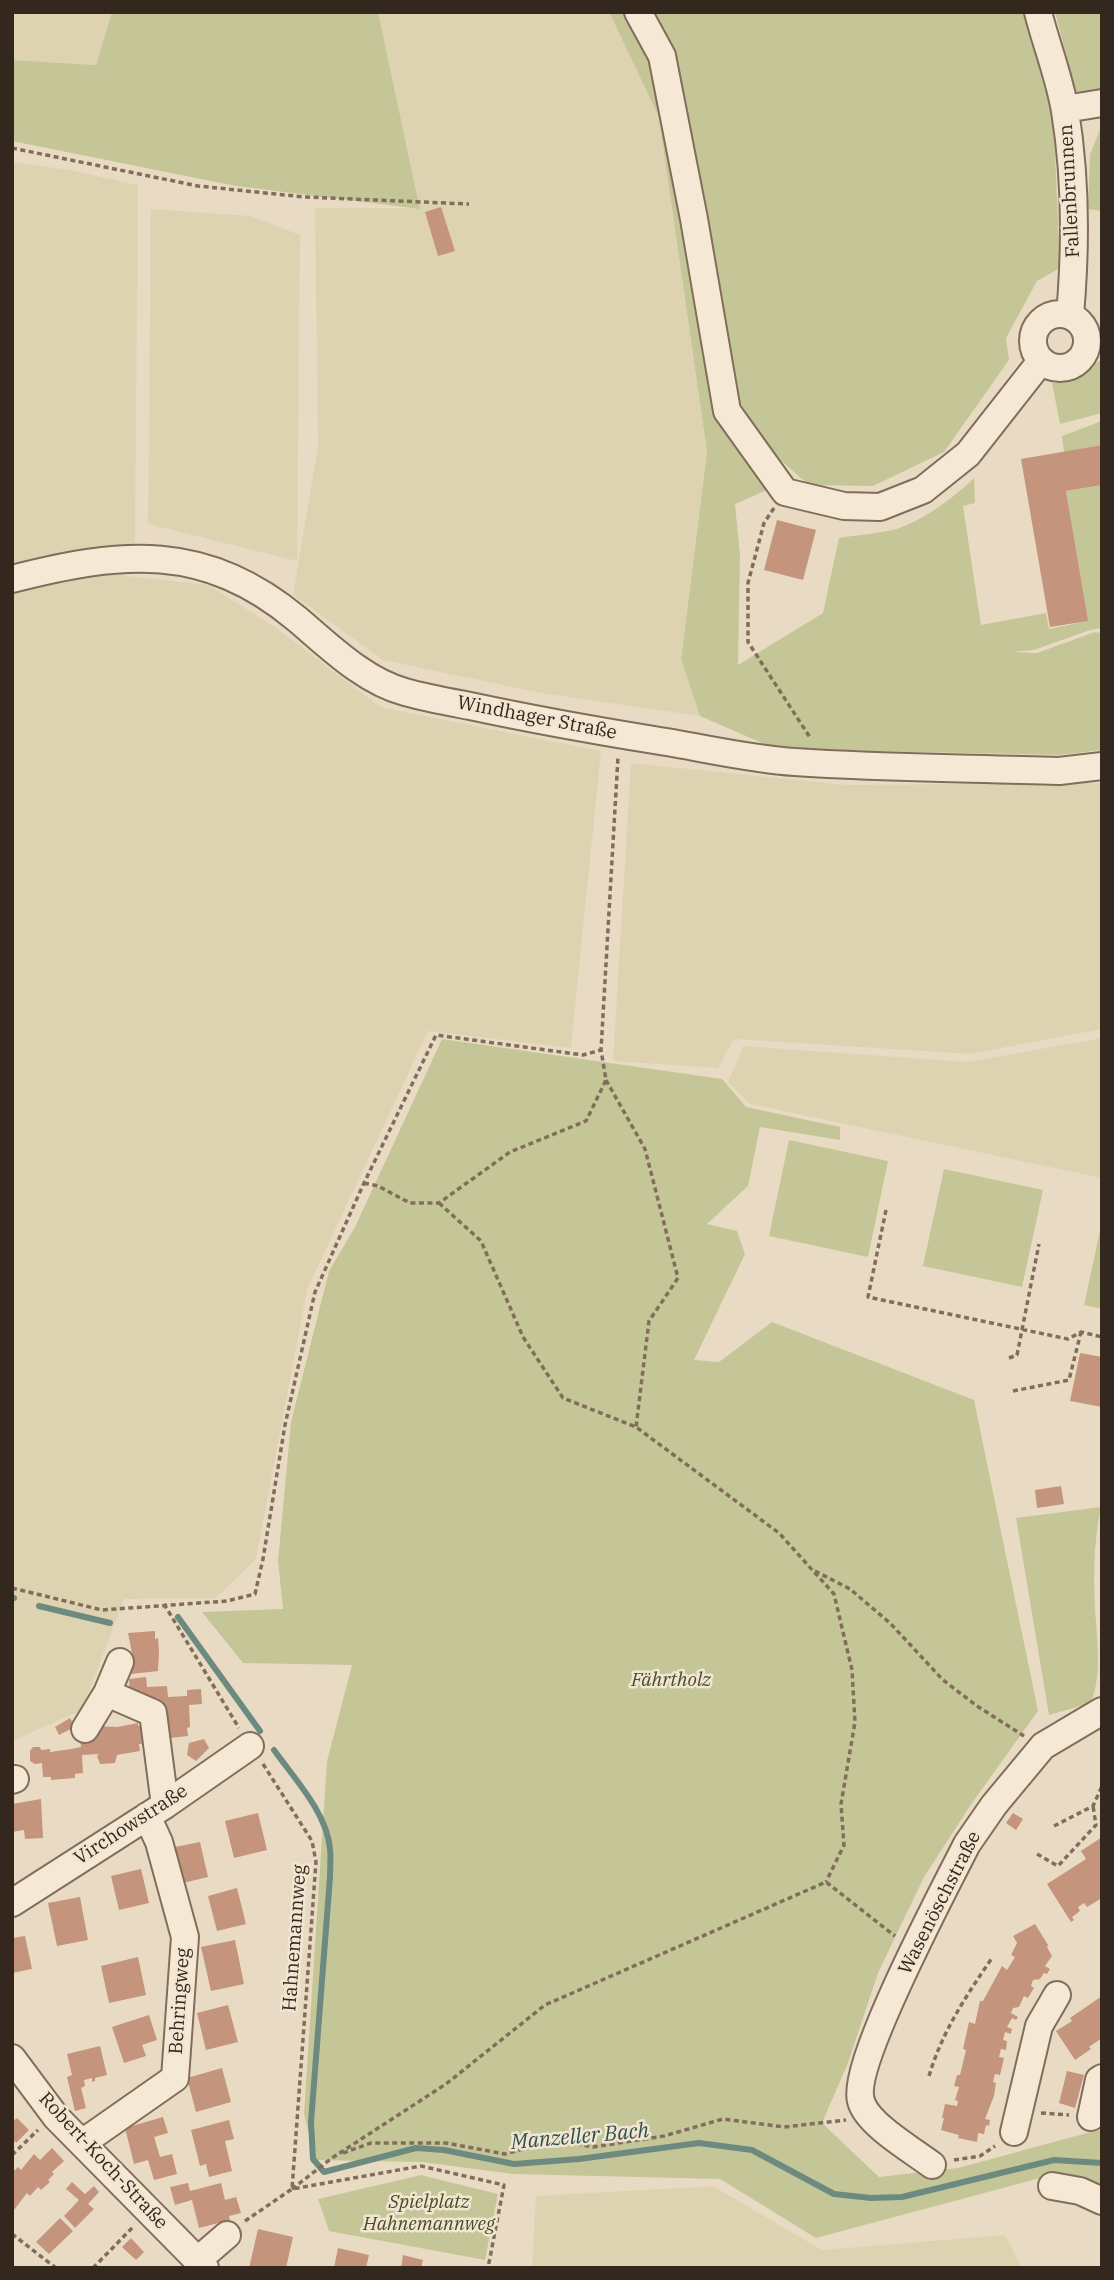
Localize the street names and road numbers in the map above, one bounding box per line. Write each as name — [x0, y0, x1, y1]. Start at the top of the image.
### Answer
street label: Fallenbrunnen — [1055, 124, 1085, 258]
street label: Windhager Straße — [455, 691, 619, 745]
street label: Virchowstraße — [70, 1780, 192, 1870]
street label: Wasenöschstraße — [894, 1827, 986, 1979]
street label: Hahnemannweg — [278, 1864, 312, 2012]
street label: Behringweg — [165, 1947, 195, 2055]
street label: Robert-Koch-Straße — [34, 2088, 172, 2234]

